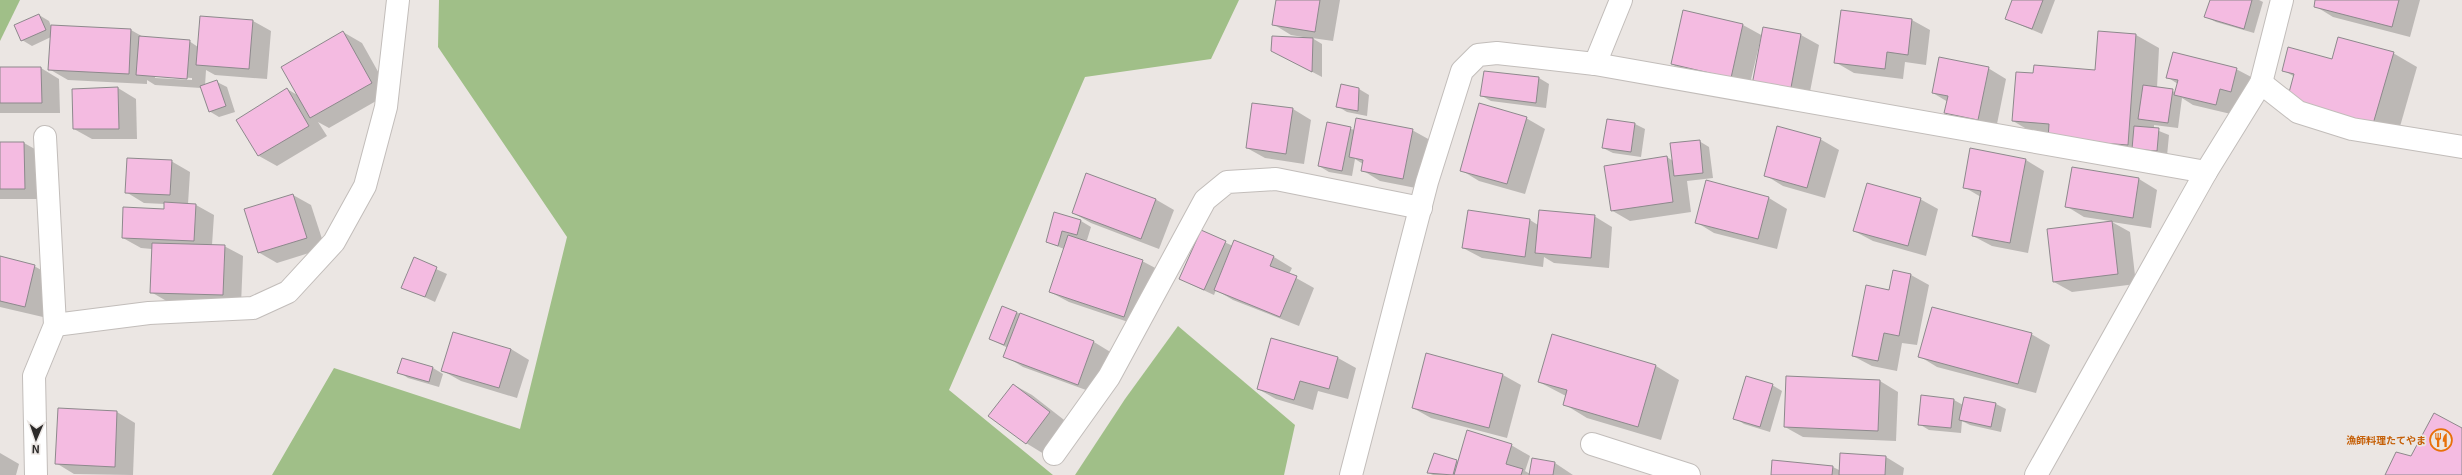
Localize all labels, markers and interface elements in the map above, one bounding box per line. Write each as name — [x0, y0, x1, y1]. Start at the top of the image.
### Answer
north arrow — [16, 419, 56, 459]
restaurant icon: 漁師料理たてやま — [2428, 427, 2454, 453]
place label: 漁師料理たてやま — [2346, 432, 2426, 447]
text: N — [31, 442, 40, 458]

